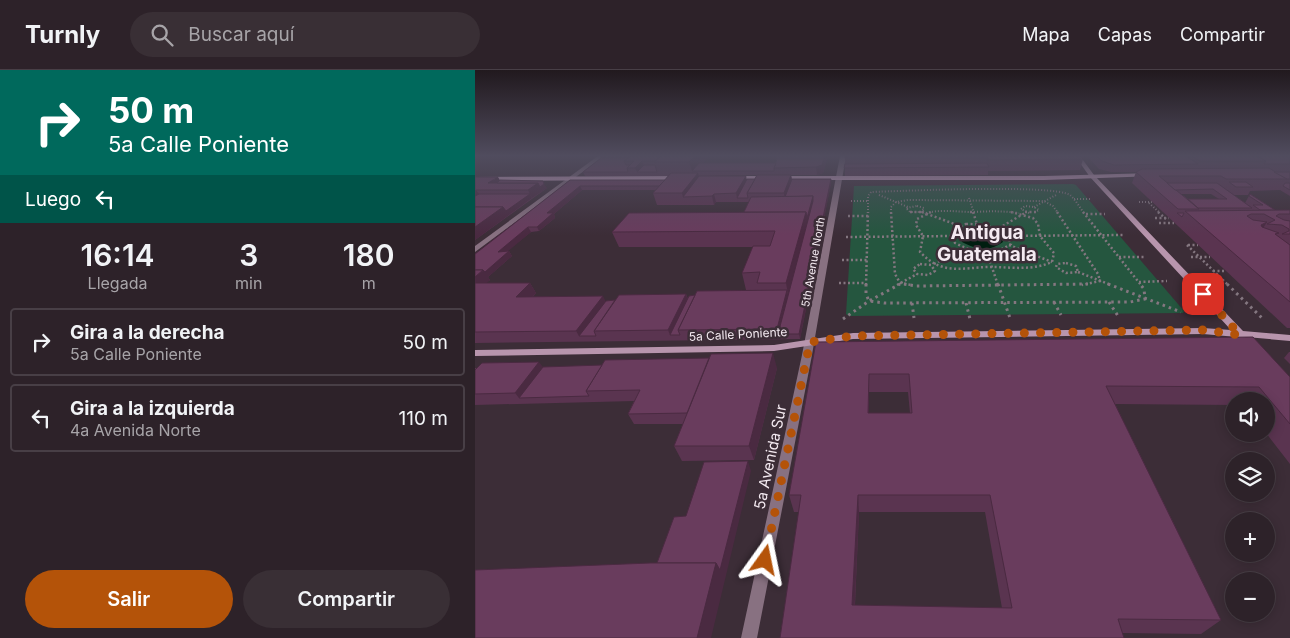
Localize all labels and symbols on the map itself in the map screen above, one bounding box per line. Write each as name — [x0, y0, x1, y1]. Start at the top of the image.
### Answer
street label: 5th Avenue North — [798, 216, 828, 308]
district label: Antigua Guatemala — [937, 221, 1037, 266]
pin — [1182, 273, 1224, 315]
street label: 5a Calle Poniente — [688, 324, 788, 344]
street label: 5a Avenida Sur — [750, 403, 790, 511]
position arrow — [738, 533, 790, 585]

